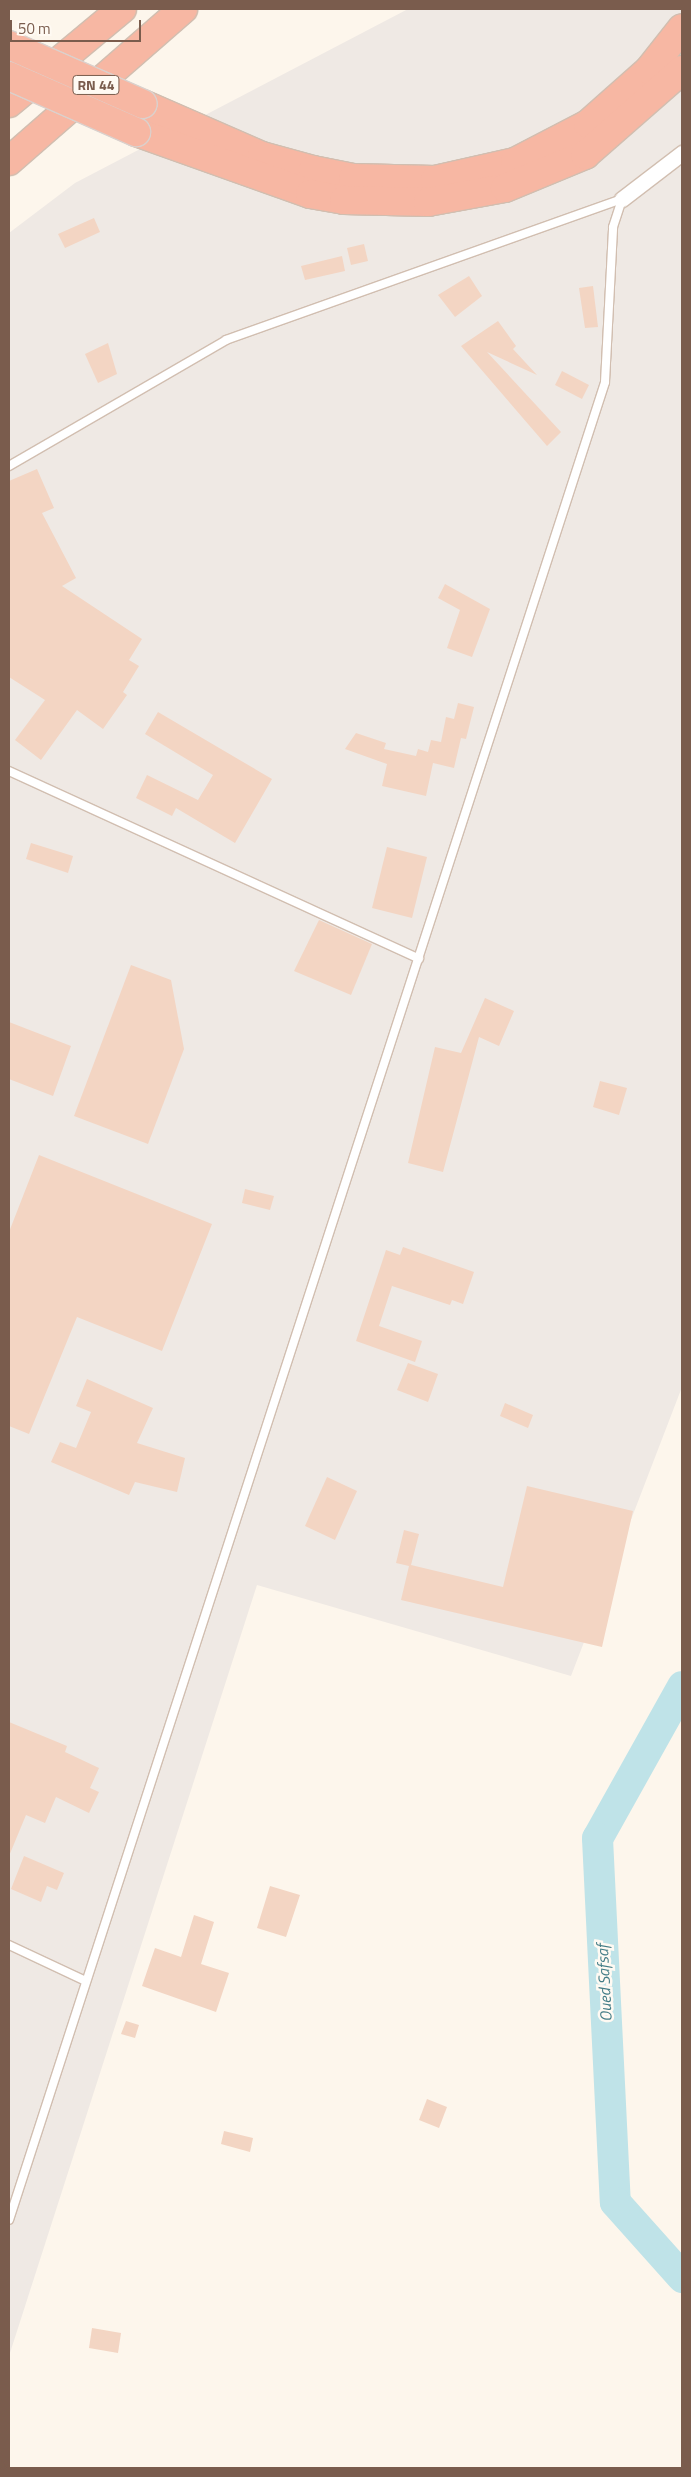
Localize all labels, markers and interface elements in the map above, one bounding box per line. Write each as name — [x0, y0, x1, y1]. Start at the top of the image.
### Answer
scale bar — [12, 10, 144, 42]
text: 50 m — [18, 17, 51, 40]
road number: RN 44 — [72, 74, 120, 96]
water label: Oued Safsaf — [592, 1944, 616, 2022]

